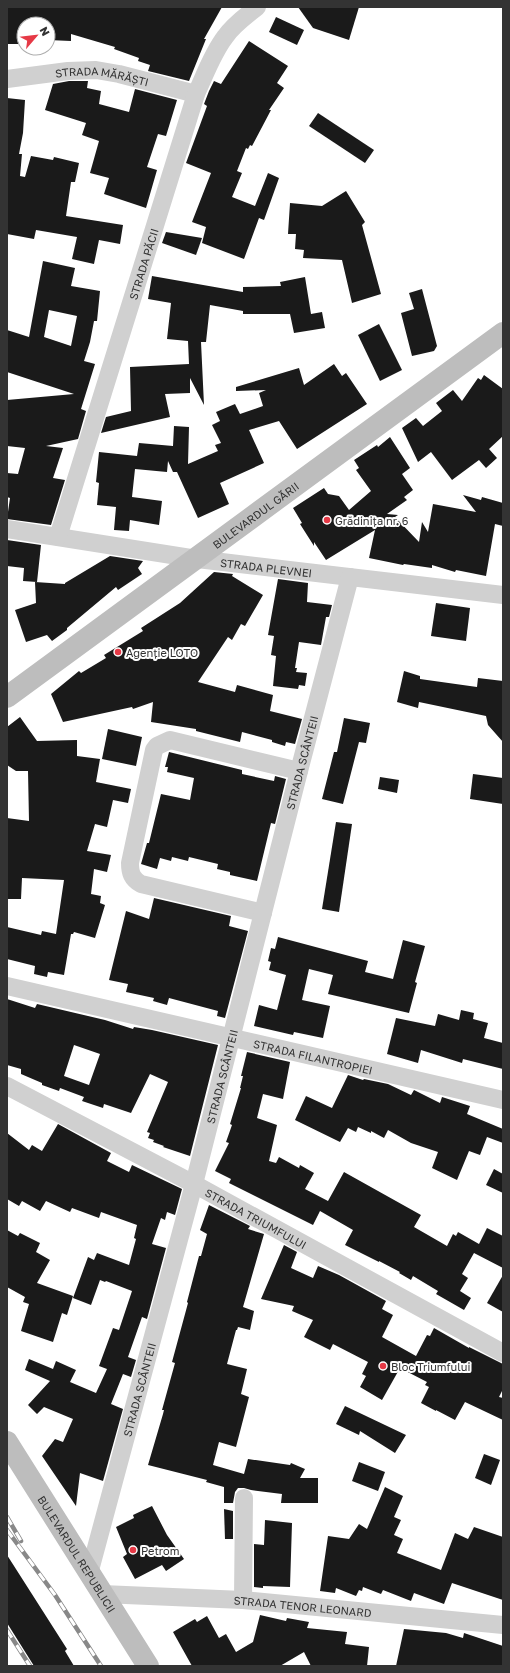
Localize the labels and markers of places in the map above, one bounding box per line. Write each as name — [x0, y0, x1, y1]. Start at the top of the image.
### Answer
place label: Grădinița nr. 6 — [335, 514, 409, 528]
marker: Grădinița nr. 6 — [322, 515, 332, 525]
place label: Agenție LOTO — [126, 646, 198, 660]
marker: Agenție LOTO — [113, 647, 123, 657]
place label: Bloc Triumfului — [391, 1360, 470, 1373]
marker: Bloc Triumfului — [378, 1361, 388, 1371]
place label: Petrom — [141, 1544, 179, 1557]
marker: Petrom — [128, 1545, 138, 1555]

